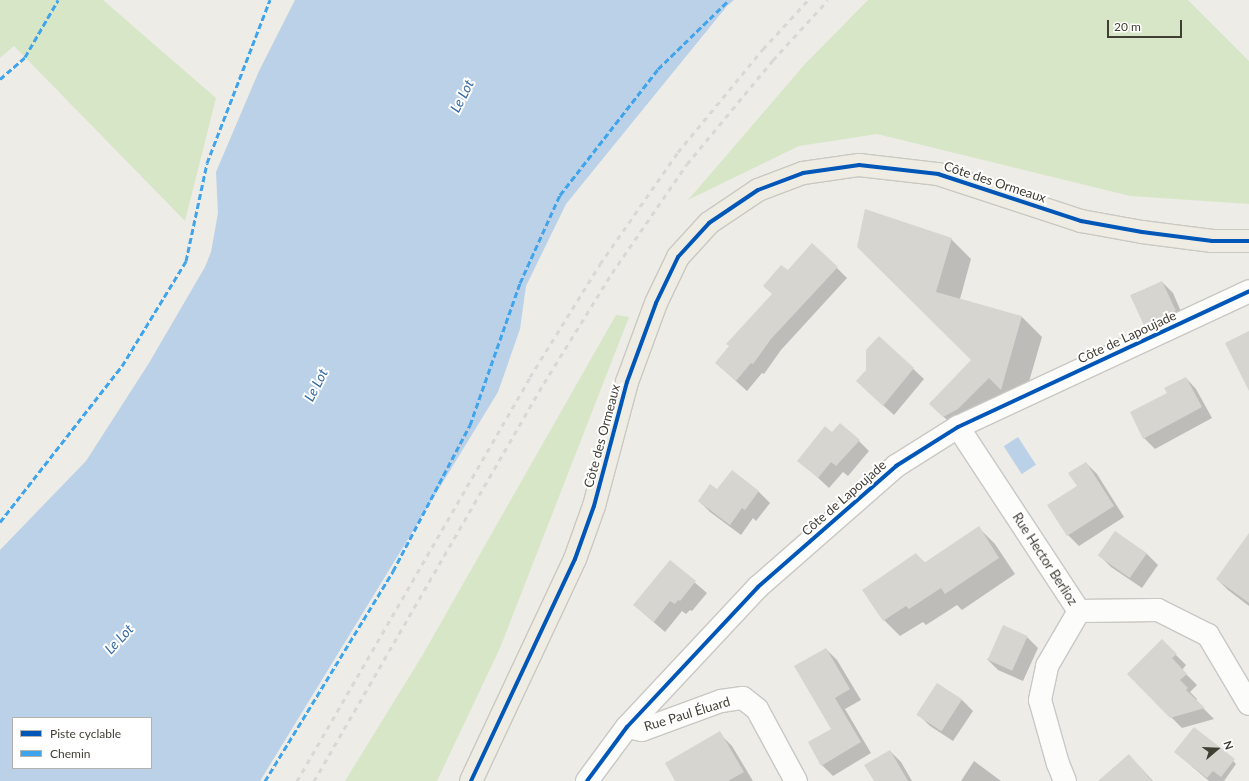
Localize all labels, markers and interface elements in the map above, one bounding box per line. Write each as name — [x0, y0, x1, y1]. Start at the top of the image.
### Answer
scale bar — [1109, 12, 1184, 38]
text: 20 m — [1114, 19, 1141, 34]
water label: Le Lot — [447, 77, 477, 115]
street label: Côte des Ormeaux — [942, 158, 1048, 206]
street label: Côte de Lapoujade — [1075, 307, 1179, 367]
water label: Le Lot — [301, 366, 331, 404]
street label: Côte des Ormeaux — [581, 383, 623, 489]
street label: Côte de Lapoujade — [799, 457, 889, 539]
street label: Rue Hector Berlioz — [1009, 510, 1081, 608]
water label: Le Lot — [101, 621, 137, 657]
street label: Rue Paul Éluard — [642, 694, 732, 734]
legend — [12, 717, 152, 769]
text: Piste cyclable — [50, 726, 121, 741]
north arrow — [1197, 729, 1237, 769]
text: N — [1221, 739, 1236, 751]
text: Chemin — [50, 746, 91, 761]

